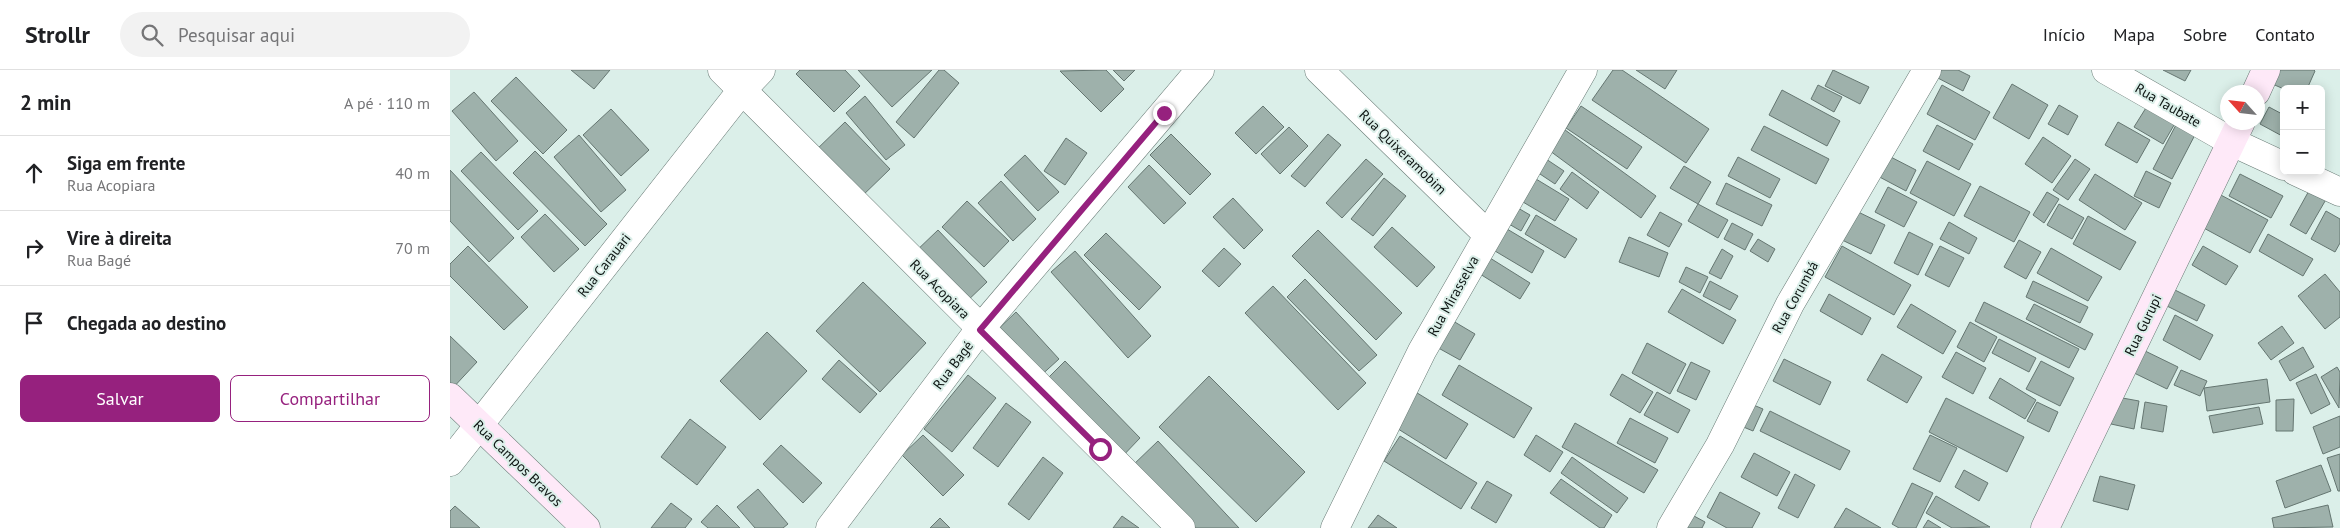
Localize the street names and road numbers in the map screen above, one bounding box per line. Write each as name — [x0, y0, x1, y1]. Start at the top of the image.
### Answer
street label: Rua Taubate — [2132, 79, 2204, 131]
street label: Rua Quixeramobim — [1356, 106, 1450, 198]
street label: Rua Carauari — [574, 230, 634, 300]
street label: Rua Mirasselva — [1423, 252, 1483, 340]
street label: Rua Acopiara — [906, 255, 974, 323]
street label: Rua Corumbá — [1768, 258, 1822, 336]
street label: Rua Gurupi — [2120, 291, 2166, 359]
street label: Rua Bagé — [929, 337, 977, 393]
street label: Rua Campos Bravos — [470, 416, 566, 510]

